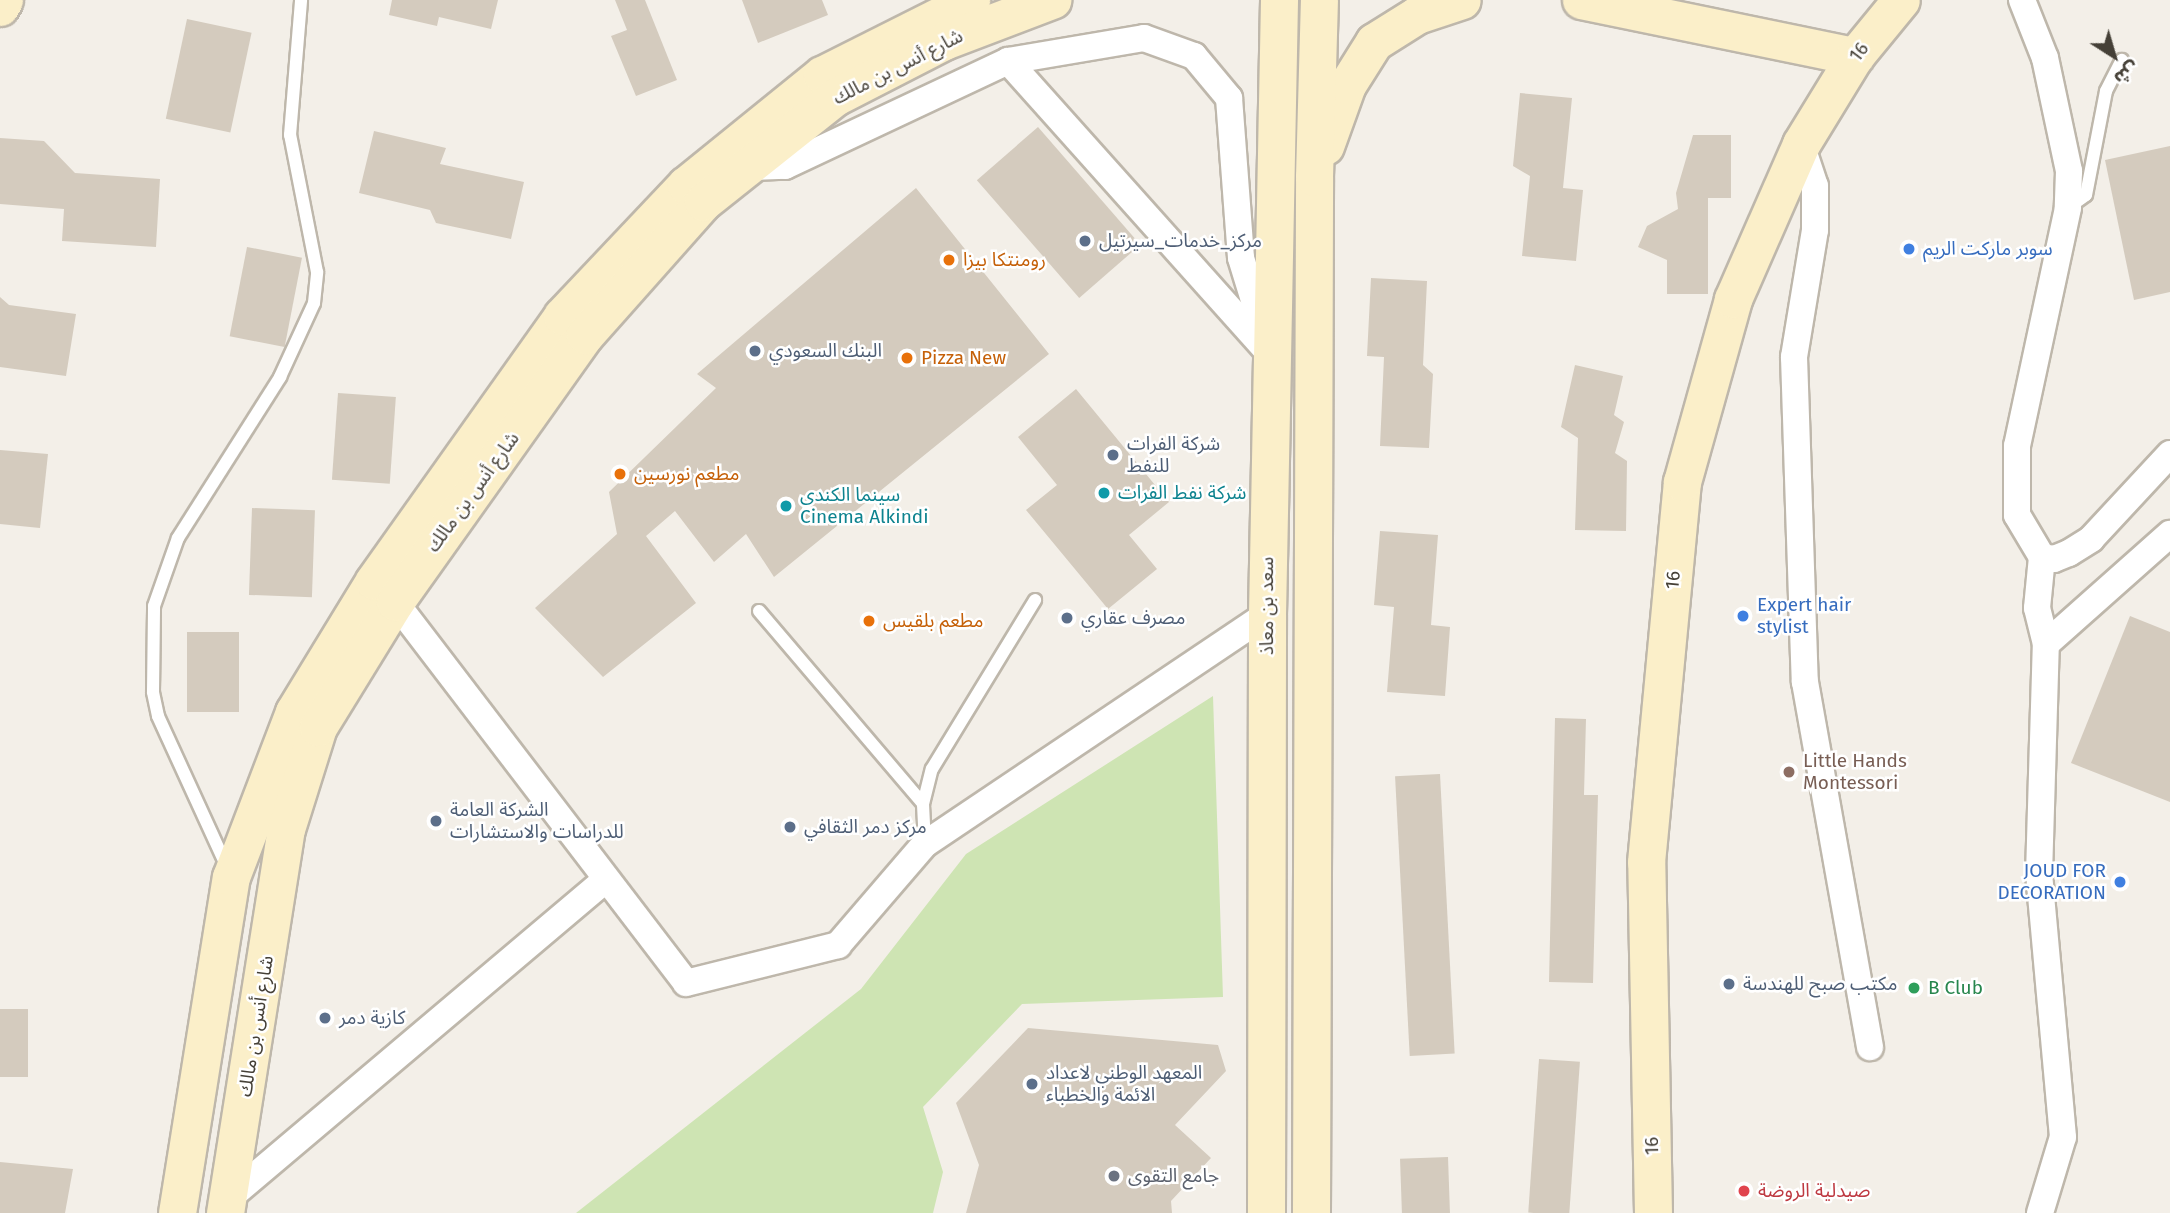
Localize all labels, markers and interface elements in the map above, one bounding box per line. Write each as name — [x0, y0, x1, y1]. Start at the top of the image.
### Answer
north arrow — [2079, 21, 2149, 91]
street label: شارع أنس بن مالك — [829, 24, 967, 110]
street label: 16 — [1844, 38, 1874, 66]
text: ش — [2110, 56, 2144, 90]
place label: مركز_خدمات_سيرتيل — [1099, 230, 1262, 252]
marker: مركز_خدمات_سيرتيل — [1077, 233, 1093, 249]
place label: سوبر ماركت الريم — [1923, 238, 2053, 260]
marker: سوبر ماركت الريم — [1901, 241, 1917, 257]
place label: رومنتكا بيزا — [963, 249, 1046, 271]
marker: رومنتكا بيزا — [941, 252, 957, 268]
place label: البنك السعودي — [769, 340, 882, 362]
marker: البنك السعودي — [747, 343, 763, 359]
place label: Pizza New — [921, 347, 1006, 369]
marker: Pizza New — [899, 350, 915, 366]
street label: شارع أنس بن مالك — [422, 428, 524, 556]
place label: شركة الفرات للنفط — [1127, 433, 1220, 477]
marker: شركة الفرات للنفط — [1105, 447, 1121, 463]
place label: مطعم نورسين — [634, 463, 739, 485]
marker: مطعم نورسين — [612, 466, 628, 482]
place label: شركة نفط الفرات — [1118, 482, 1246, 504]
place label: سينما الكندي Cinema Alkindi — [800, 484, 929, 528]
marker: شركة نفط الفرات — [1096, 485, 1112, 501]
marker: سينما الكندي Cinema Alkindi — [778, 498, 794, 514]
street label: سعد بن معاذ — [1256, 557, 1278, 655]
street label: 16 — [1661, 570, 1685, 590]
place label: Expert hair stylist — [1757, 594, 1851, 638]
place label: مصرف عقاري — [1081, 607, 1186, 629]
marker: Expert hair stylist — [1735, 608, 1751, 624]
place label: مطعم بلقيس — [883, 610, 983, 632]
marker: مصرف عقاري — [1059, 610, 1075, 626]
marker: مطعم بلقيس — [861, 613, 877, 629]
place label: Little Hands Montessori — [1803, 750, 1907, 794]
marker: Little Hands Montessori — [1781, 764, 1797, 780]
place label: الشركة العامة للدراسات والاستشارات — [450, 799, 624, 843]
marker: الشركة العامة للدراسات والاستشارات — [428, 813, 444, 829]
place label: مركز دمر الثقافي — [804, 816, 927, 838]
marker: مركز دمر الثقافي — [782, 819, 798, 835]
place label: JOUD FOR DECORATION — [1997, 860, 2106, 904]
marker: JOUD FOR DECORATION — [2112, 874, 2128, 890]
street label: شارع أنس بن مالك — [234, 954, 278, 1098]
place label: مكتب صبح للهندسة — [1743, 973, 1898, 995]
marker: مكتب صبح للهندسة — [1721, 976, 1737, 992]
place label: B Club — [1928, 977, 1983, 999]
marker: B Club — [1906, 980, 1922, 996]
place label: كازية دمر — [339, 1007, 405, 1029]
marker: كازية دمر — [317, 1010, 333, 1026]
place label: المعهد الوطني لاعداد الائمة والخطباء — [1046, 1062, 1202, 1106]
marker: المعهد الوطني لاعداد الائمة والخطباء — [1024, 1076, 1040, 1092]
street label: 16 — [1640, 1137, 1664, 1155]
place label: جامع التقوى — [1128, 1165, 1219, 1187]
marker: جامع التقوى — [1106, 1168, 1122, 1184]
place label: صيدلية الروضة — [1758, 1180, 1871, 1202]
marker: صيدلية الروضة — [1736, 1183, 1752, 1199]

